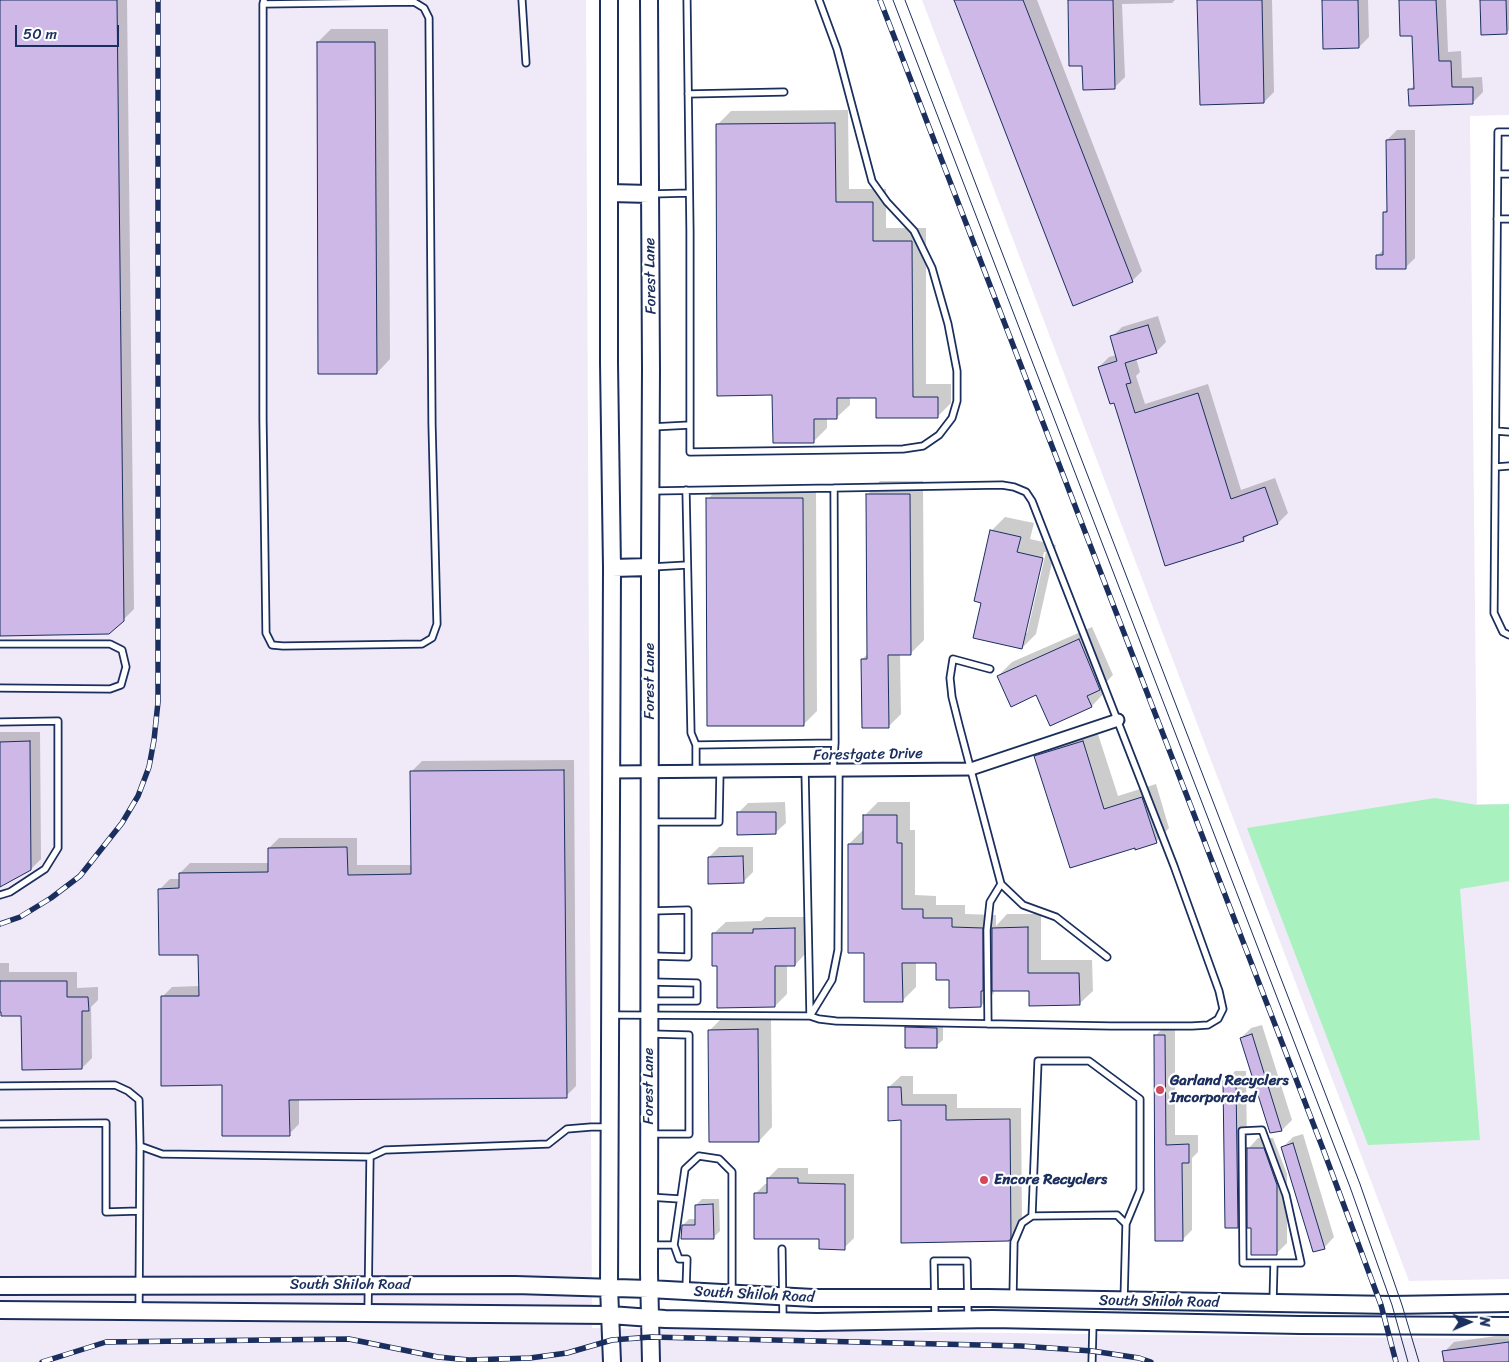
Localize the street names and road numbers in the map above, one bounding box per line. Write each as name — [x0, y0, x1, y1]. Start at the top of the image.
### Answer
street label: Forest Lane — [641, 237, 661, 315]
street label: Forest Lane — [641, 643, 659, 719]
street label: Forestgate Drive — [813, 745, 923, 765]
street label: Forest Lane — [640, 1048, 658, 1124]
street label: South Shiloh Road — [290, 1276, 410, 1294]
street label: South Shiloh Road — [693, 1283, 815, 1307]
street label: South Shiloh Road — [1099, 1292, 1219, 1312]

